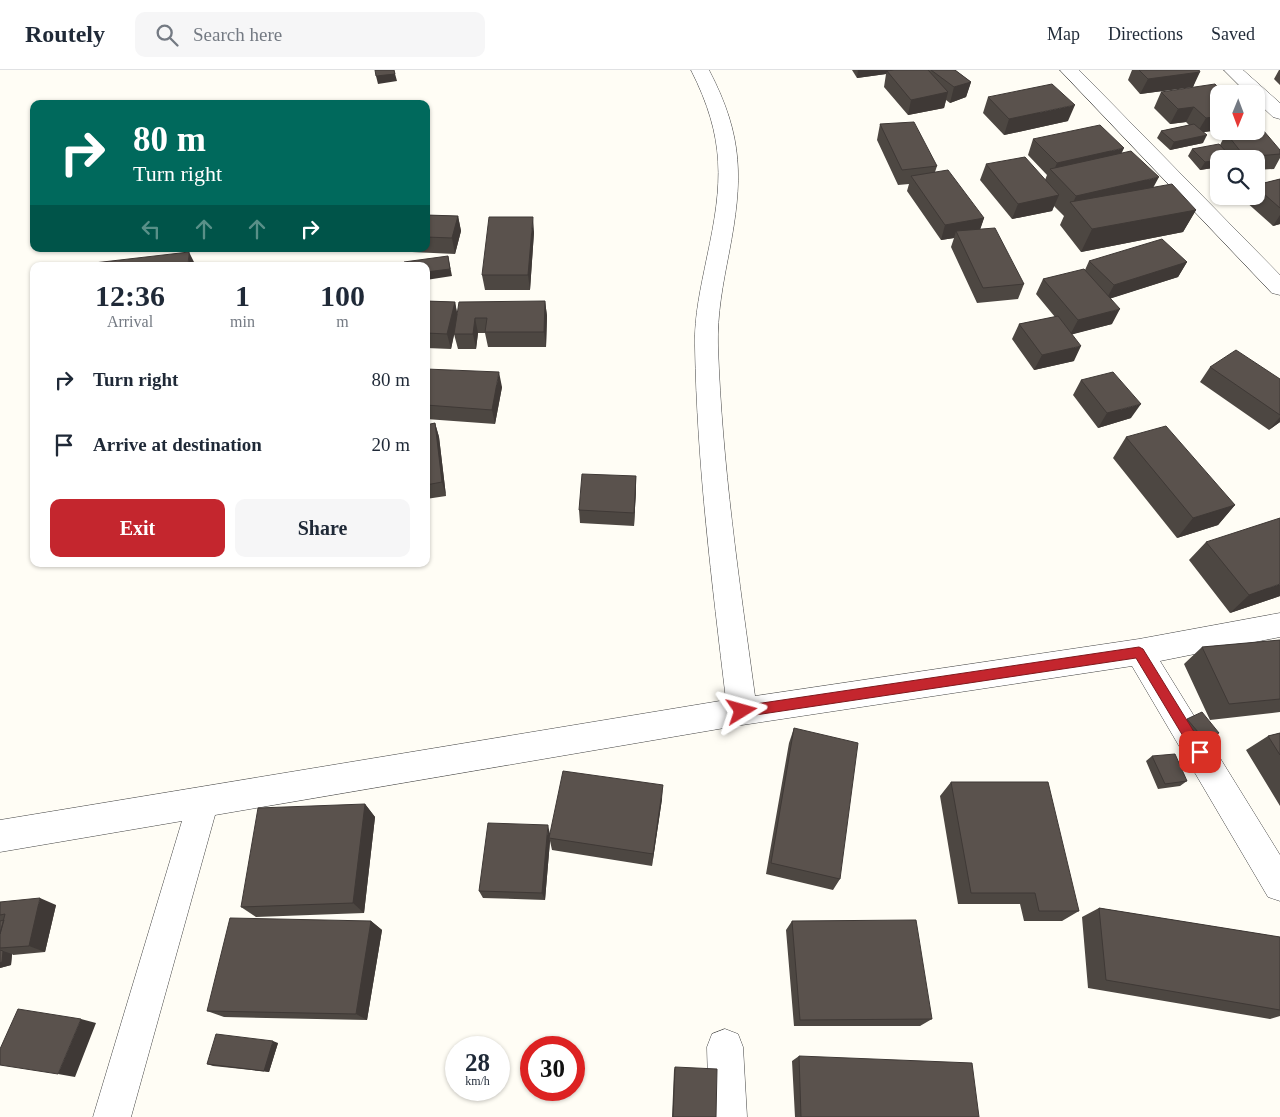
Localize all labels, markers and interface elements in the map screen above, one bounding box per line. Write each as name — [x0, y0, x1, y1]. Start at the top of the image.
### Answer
search box — [135, 12, 485, 57]
text: Routely — [25, 21, 105, 47]
icon: search — [153, 21, 181, 49]
text: Search here — [193, 24, 282, 45]
text: Map — [1047, 24, 1080, 44]
text: Directions — [1108, 24, 1183, 44]
text: Saved — [1211, 24, 1255, 44]
north arrow — [1210, 85, 1265, 140]
map controls — [1210, 85, 1265, 205]
icon: right — [50, 120, 115, 185]
text: 80 m — [133, 120, 206, 159]
button: search — [1210, 150, 1265, 205]
text: Turn right — [133, 161, 222, 186]
icon: left — [137, 215, 165, 243]
icon: ahead — [190, 215, 218, 243]
icon: ahead — [243, 215, 271, 243]
icon: right — [296, 215, 324, 243]
text: 12:36 — [95, 279, 165, 312]
text: 1 — [235, 279, 250, 312]
text: 100 — [320, 279, 365, 312]
text: Arrival — [107, 313, 153, 330]
text: min — [230, 313, 255, 330]
text: m — [336, 313, 349, 330]
icon: right — [50, 366, 78, 394]
text: Turn right — [93, 369, 178, 390]
text: 80 m — [371, 369, 410, 390]
icon: arrive — [50, 431, 78, 459]
text: Arrive at destination — [93, 434, 262, 455]
text: 20 m — [371, 434, 410, 455]
button: Exit — [50, 499, 225, 557]
button: Share — [235, 499, 410, 557]
position arrow — [715, 684, 767, 736]
pin — [1179, 731, 1221, 773]
icon: arrive — [1186, 738, 1214, 766]
speed limit sign: 30 — [520, 1036, 585, 1101]
text: 28 — [465, 1049, 490, 1076]
text: km/h — [465, 1074, 490, 1088]

